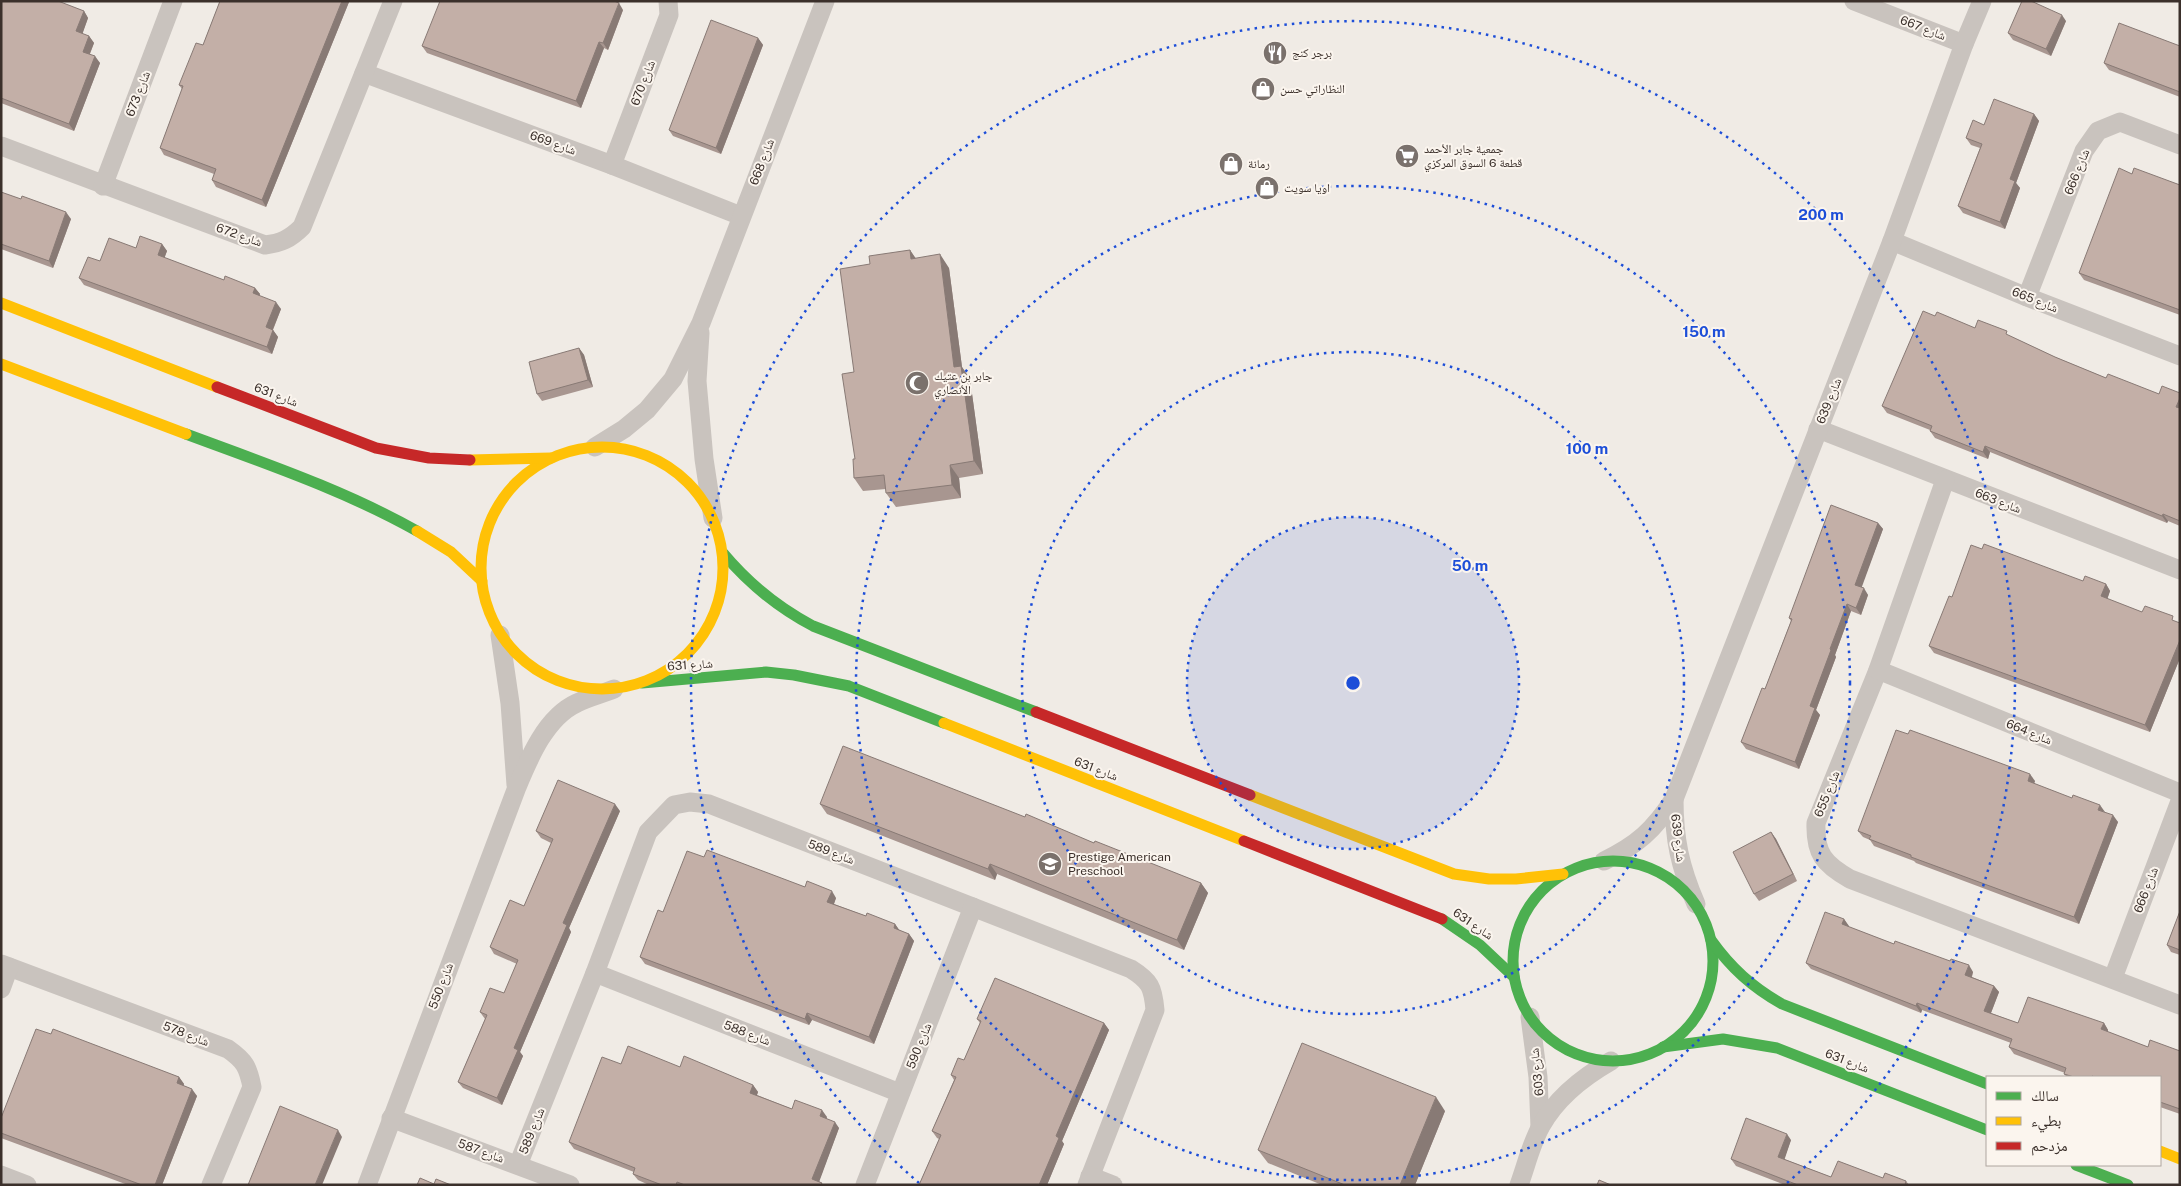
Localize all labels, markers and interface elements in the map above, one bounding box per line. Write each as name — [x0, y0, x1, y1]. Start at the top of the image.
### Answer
street label: شارع 667 — [1898, 13, 1948, 44]
restaurant icon: برجر كنج — [1262, 40, 1288, 66]
place label: برجر كنج — [1292, 46, 1332, 60]
street label: شارع 670 — [628, 58, 659, 108]
street label: شارع 673 — [123, 69, 154, 119]
shop icon: النظاراتي حسن — [1250, 76, 1276, 102]
place label: النظاراتي حسن — [1280, 82, 1345, 99]
street label: شارع 669 — [528, 128, 578, 159]
street label: شارع 668 — [747, 137, 778, 187]
place label: جمعية جابر الأحمد قطعة 6 السوق المركزي — [1424, 142, 1522, 173]
supermarket icon: جمعية جابر الأحمد قطعة 6 السوق المركزي — [1394, 143, 1420, 169]
street label: شارع 666 — [2062, 147, 2093, 197]
shop icon: رمانة — [1218, 151, 1244, 177]
place label: رمانة — [1248, 157, 1270, 171]
shop icon: اويا سويت — [1254, 175, 1280, 201]
place label: اويا سويت — [1284, 181, 1330, 195]
text: 200 m — [1798, 206, 1844, 223]
street label: شارع 672 — [214, 221, 264, 250]
street label: شارع 665 — [2010, 284, 2060, 317]
text: 150 m — [1682, 323, 1726, 340]
place label: جابر بن عتيك الأنصاري — [934, 369, 993, 400]
mosque icon: جابر بن عتيك الأنصاري — [904, 370, 930, 396]
street label: شارع 639 — [1813, 376, 1845, 426]
street label: شارع 631 — [252, 380, 300, 411]
text: 100 m — [1566, 440, 1608, 457]
street label: شارع 663 — [1973, 486, 2023, 517]
text: 50 m — [1452, 557, 1488, 574]
street label: شارع 631 — [667, 656, 713, 675]
centre of rings — [1344, 674, 1362, 692]
street label: شارع 664 — [2004, 716, 2054, 748]
street label: شارع 631 — [1072, 754, 1120, 785]
street label: شارع 655 — [1811, 769, 1844, 820]
street label: شارع 639 — [1667, 813, 1688, 863]
street label: شارع 589 — [805, 837, 856, 868]
place label: Prestige American Preschool — [1068, 850, 1171, 878]
school or university icon: Prestige American Preschool — [1037, 851, 1063, 877]
street label: شارع 666 — [2131, 865, 2162, 915]
street label: شارع 631 — [1450, 905, 1496, 943]
street label: شارع 550 — [426, 961, 457, 1011]
street label: شارع 588 — [721, 1018, 772, 1049]
street label: شارع 578 — [161, 1019, 211, 1050]
street label: شارع 590 — [903, 1021, 935, 1071]
street label: شارع 631 — [1823, 1046, 1871, 1077]
street label: شارع 603 — [1528, 1047, 1547, 1097]
legend — [1986, 1076, 2161, 1166]
text: سالك — [2031, 1087, 2059, 1104]
street label: شارع 589 — [516, 1106, 549, 1157]
text: بطيء — [2031, 1112, 2061, 1133]
street label: شارع 587 — [456, 1136, 506, 1167]
text: مزدحم — [2031, 1137, 2068, 1156]

